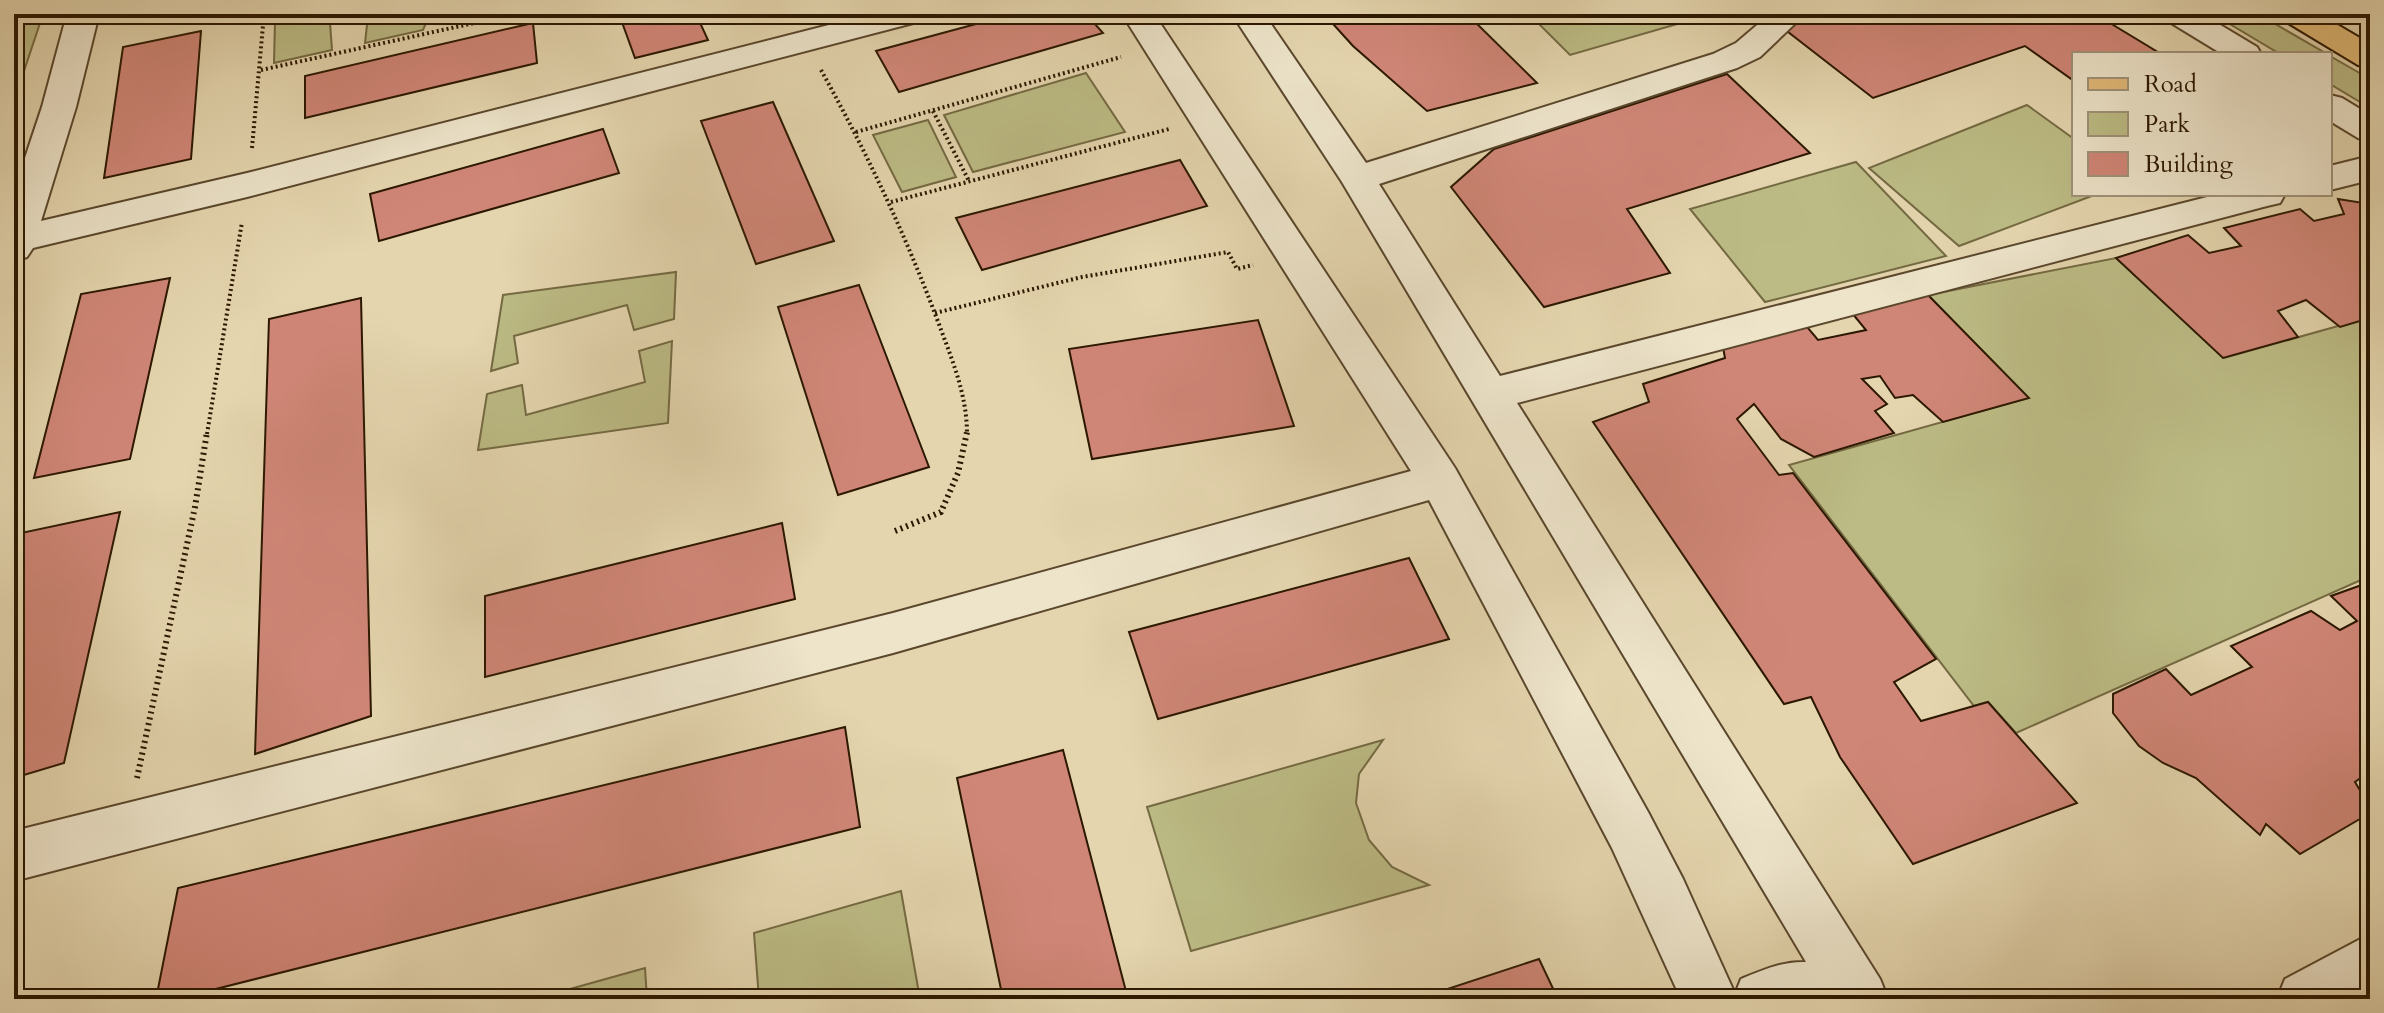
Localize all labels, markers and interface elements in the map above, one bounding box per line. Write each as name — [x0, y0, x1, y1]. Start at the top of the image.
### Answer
legend — [2072, 52, 2332, 196]
text: Road — [2144, 68, 2197, 101]
text: Park — [2144, 108, 2190, 141]
text: Building — [2144, 148, 2234, 181]

